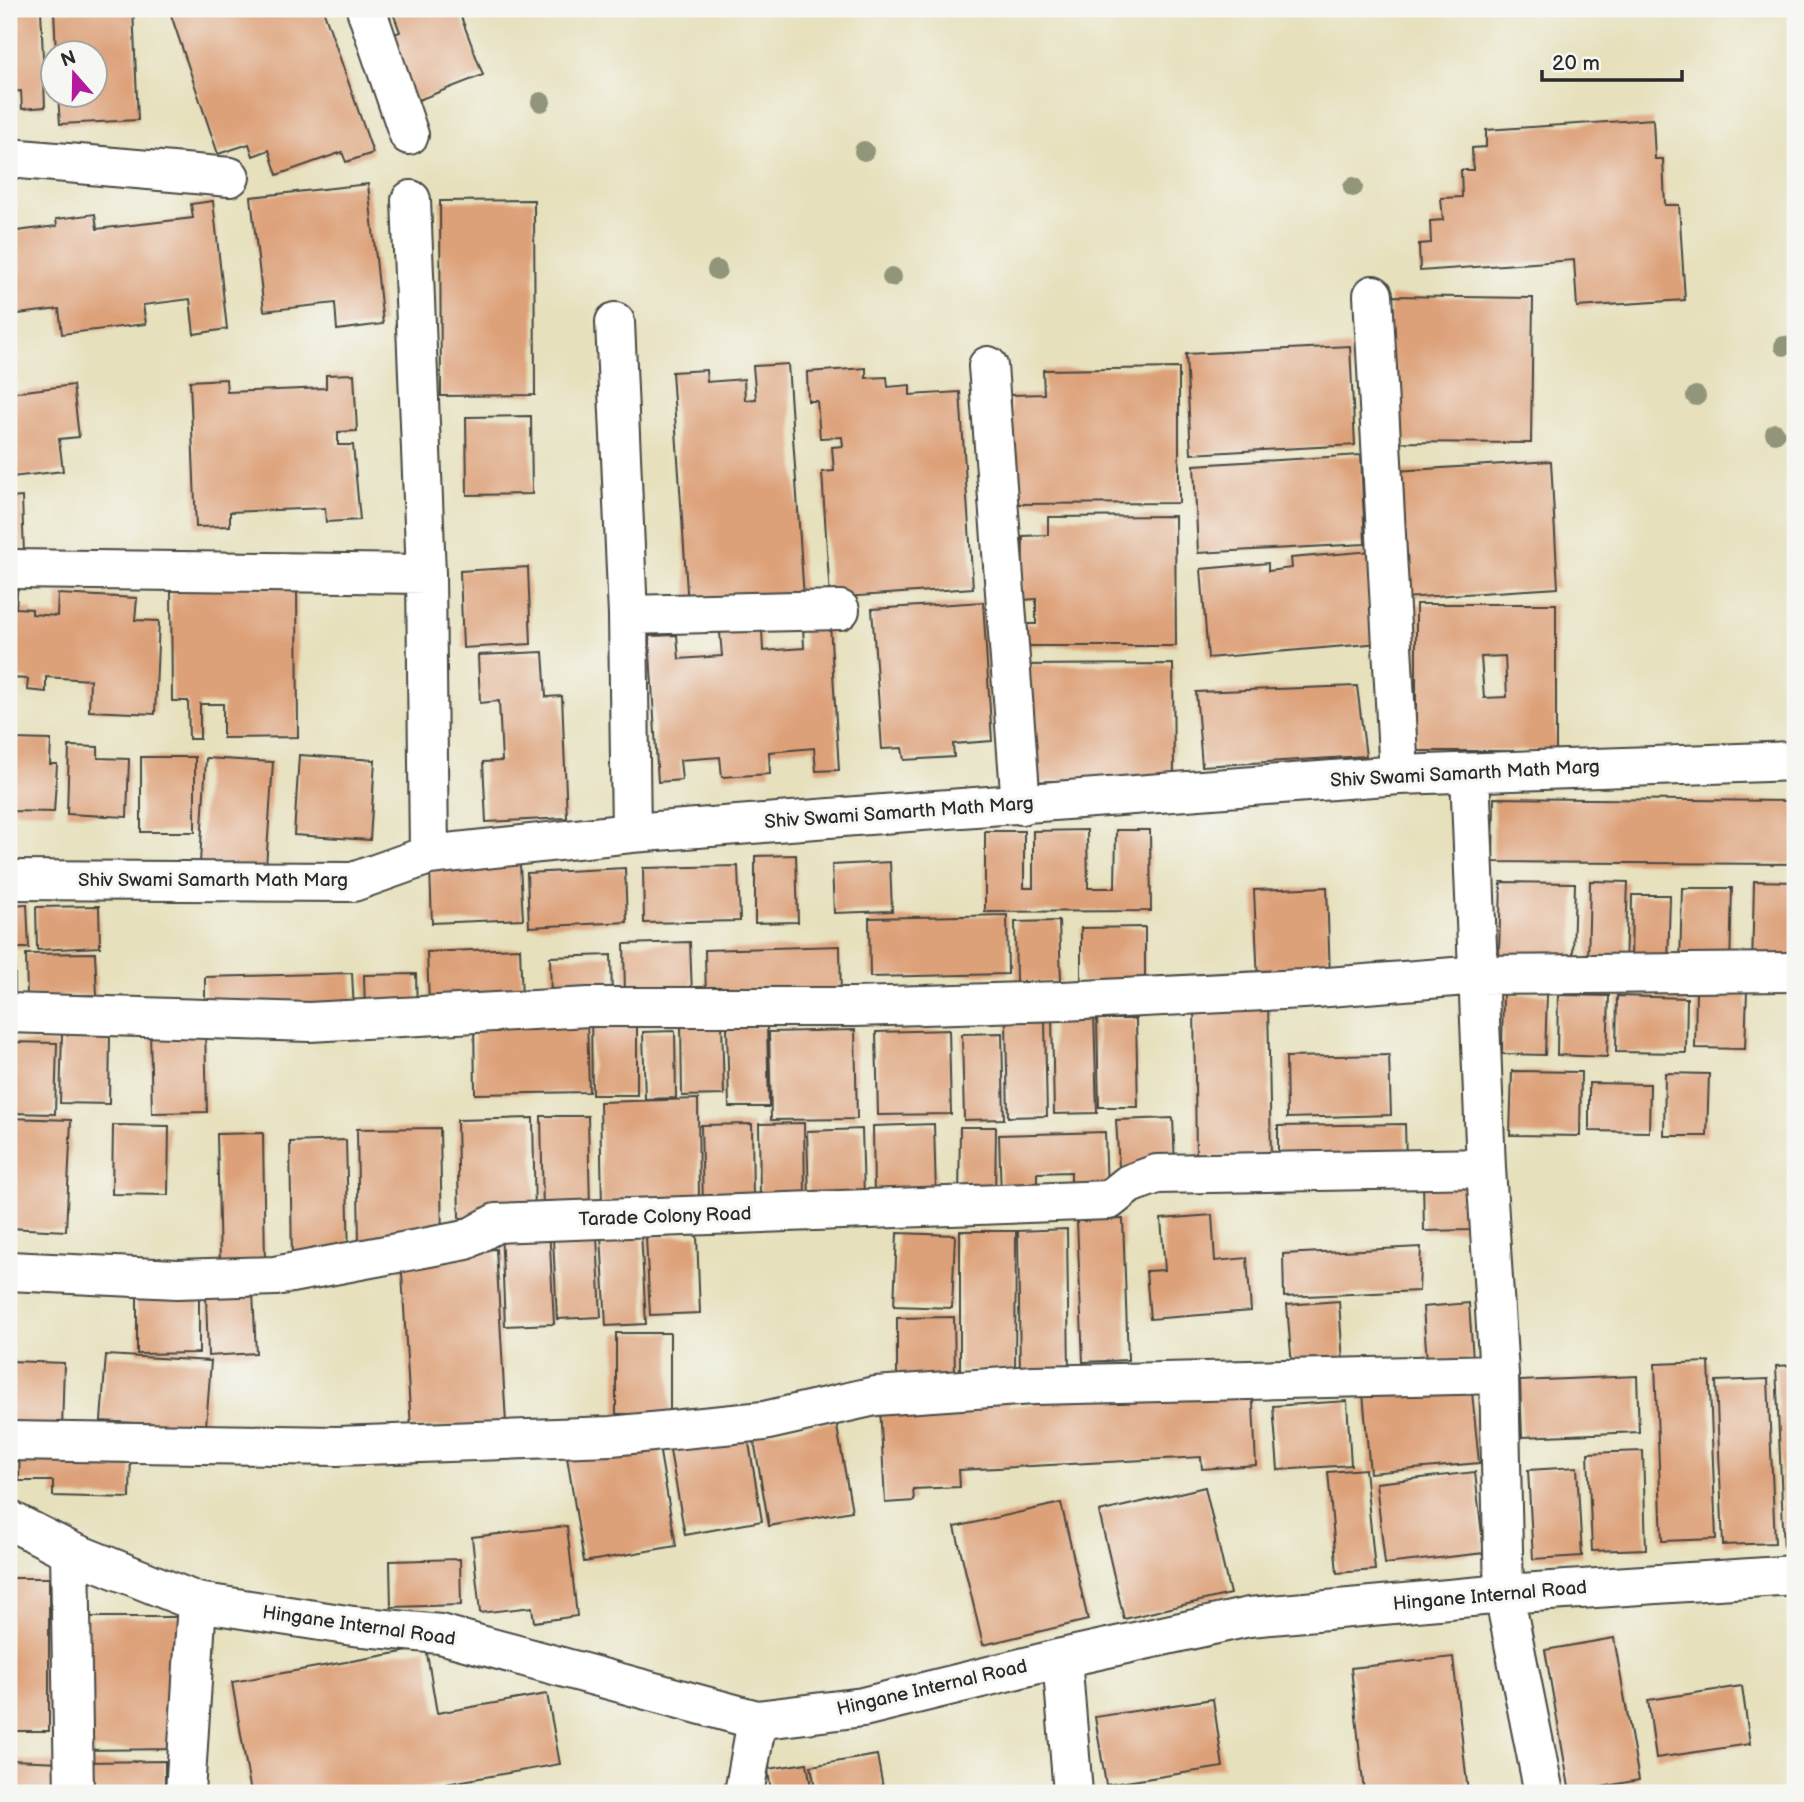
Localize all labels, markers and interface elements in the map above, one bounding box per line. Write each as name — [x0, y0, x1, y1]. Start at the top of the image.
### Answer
north arrow — [38, 38, 108, 108]
scale bar — [1542, 38, 1682, 82]
text: N — [58, 46, 79, 73]
text: 20 m — [1552, 51, 1600, 76]
street label: Shiv Swami Samarth Math Marg — [1330, 755, 1600, 793]
street label: Shiv Swami Samarth Math Marg — [764, 792, 1034, 834]
street label: Shiv Swami Samarth Math Marg — [78, 869, 348, 892]
street label: Tarade Colony Road — [578, 1202, 752, 1232]
street label: Hingane Internal Road — [1392, 1576, 1588, 1616]
street label: Hingane Internal Road — [261, 1601, 457, 1651]
street label: Hingane Internal Road — [835, 1655, 1029, 1721]

